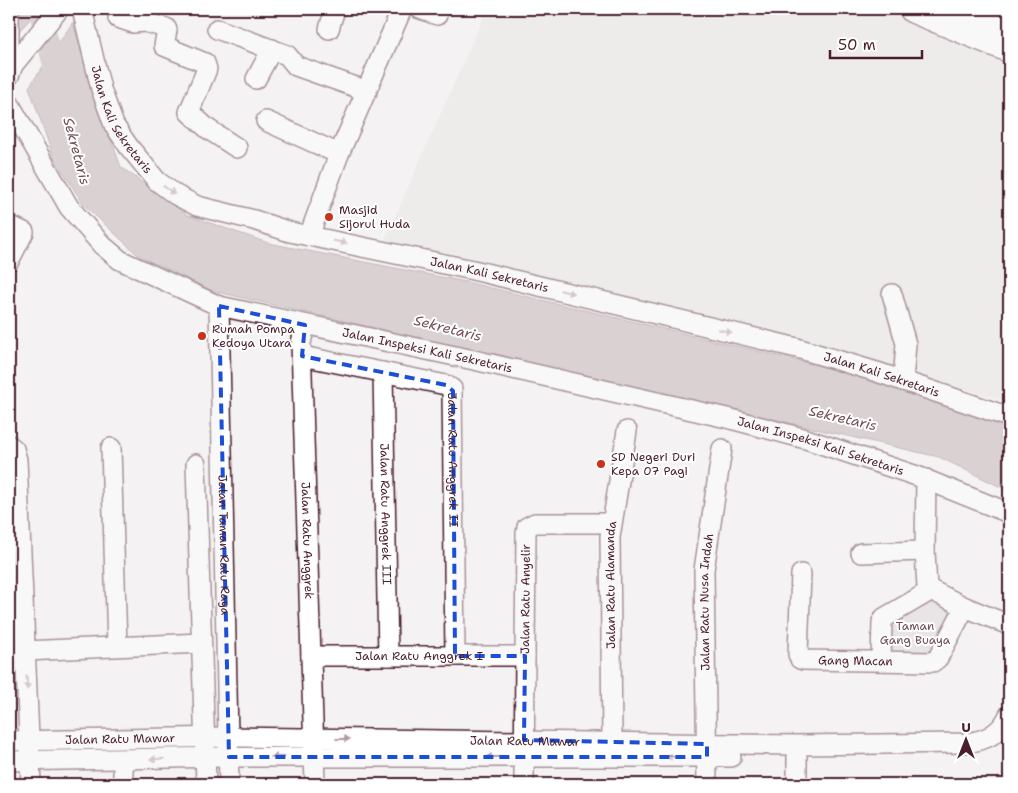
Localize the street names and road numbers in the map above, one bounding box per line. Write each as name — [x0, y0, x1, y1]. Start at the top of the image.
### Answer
street label: Jalan Kali Sekretaris — [88, 64, 156, 177]
street label: Jalan Kali Sekretaris — [429, 253, 550, 296]
street label: Jalan Inspeksi Kali Sekretaris — [341, 324, 514, 377]
street label: Jalan Kali Sekretaris — [822, 348, 942, 401]
street label: Jalan Ratu Anggrek II — [444, 392, 462, 528]
street label: Jalan Inspeksi Kali Sekretaris — [735, 413, 906, 479]
street label: Jalan Ratu Anggrek III — [376, 443, 395, 585]
street label: Jalan Taman Ratu Raya — [215, 474, 233, 616]
street label: Jalan Ratu Anggrek — [297, 482, 317, 599]
street label: Jalan Ratu Alamanda — [602, 519, 621, 649]
street label: Jalan Ratu Nusa Indah — [696, 532, 717, 671]
street label: Jalan Ratu Anyelir — [517, 544, 534, 654]
street label: Jalan Ratu Anggrek I — [355, 648, 483, 664]
street label: Gang Macan — [818, 652, 893, 669]
street label: Jalan Ratu Mawar — [65, 730, 176, 748]
street label: Jalan Ratu Mawar — [470, 732, 580, 750]

